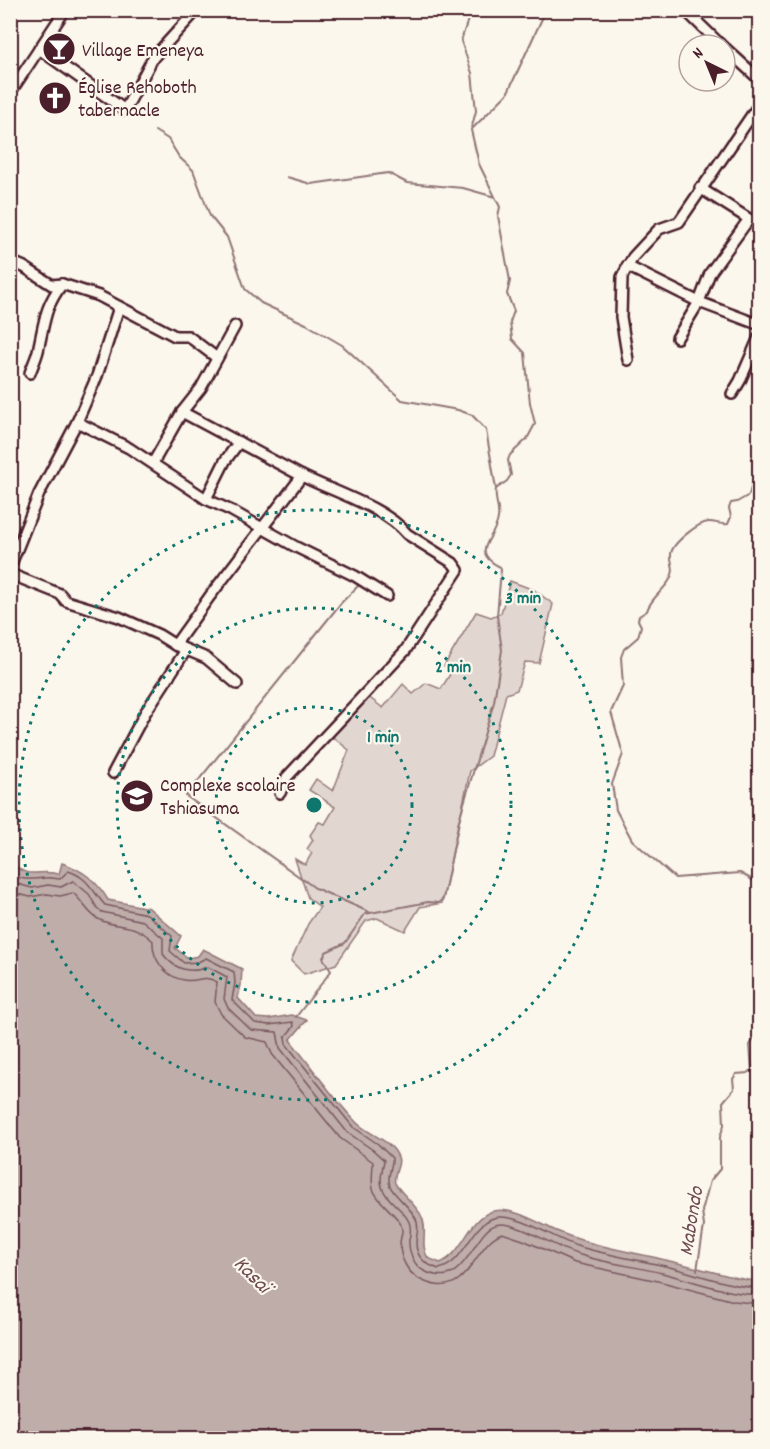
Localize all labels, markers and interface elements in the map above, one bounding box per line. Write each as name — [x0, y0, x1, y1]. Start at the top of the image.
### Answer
bar icon: Village Emeneya — [41, 31, 77, 67]
north arrow — [677, 33, 737, 93]
place label: Village Emeneya — [82, 38, 204, 66]
text: N — [688, 43, 709, 65]
place label: Église Rehoboth tabernacle — [78, 75, 197, 126]
church icon: Église Rehoboth tabernacle — [37, 80, 73, 116]
text: 3 min — [505, 587, 541, 612]
text: 2 min — [435, 656, 471, 681]
text: 1 min — [367, 726, 399, 751]
place label: Complexe scolaire Tshiasuma — [160, 773, 296, 824]
school or university icon: Complexe scolaire Tshiasuma — [119, 778, 155, 814]
centre of rings — [304, 795, 324, 815]
water label: Mabondo — [673, 1183, 713, 1258]
water label: Kasaï — [225, 1251, 280, 1305]

